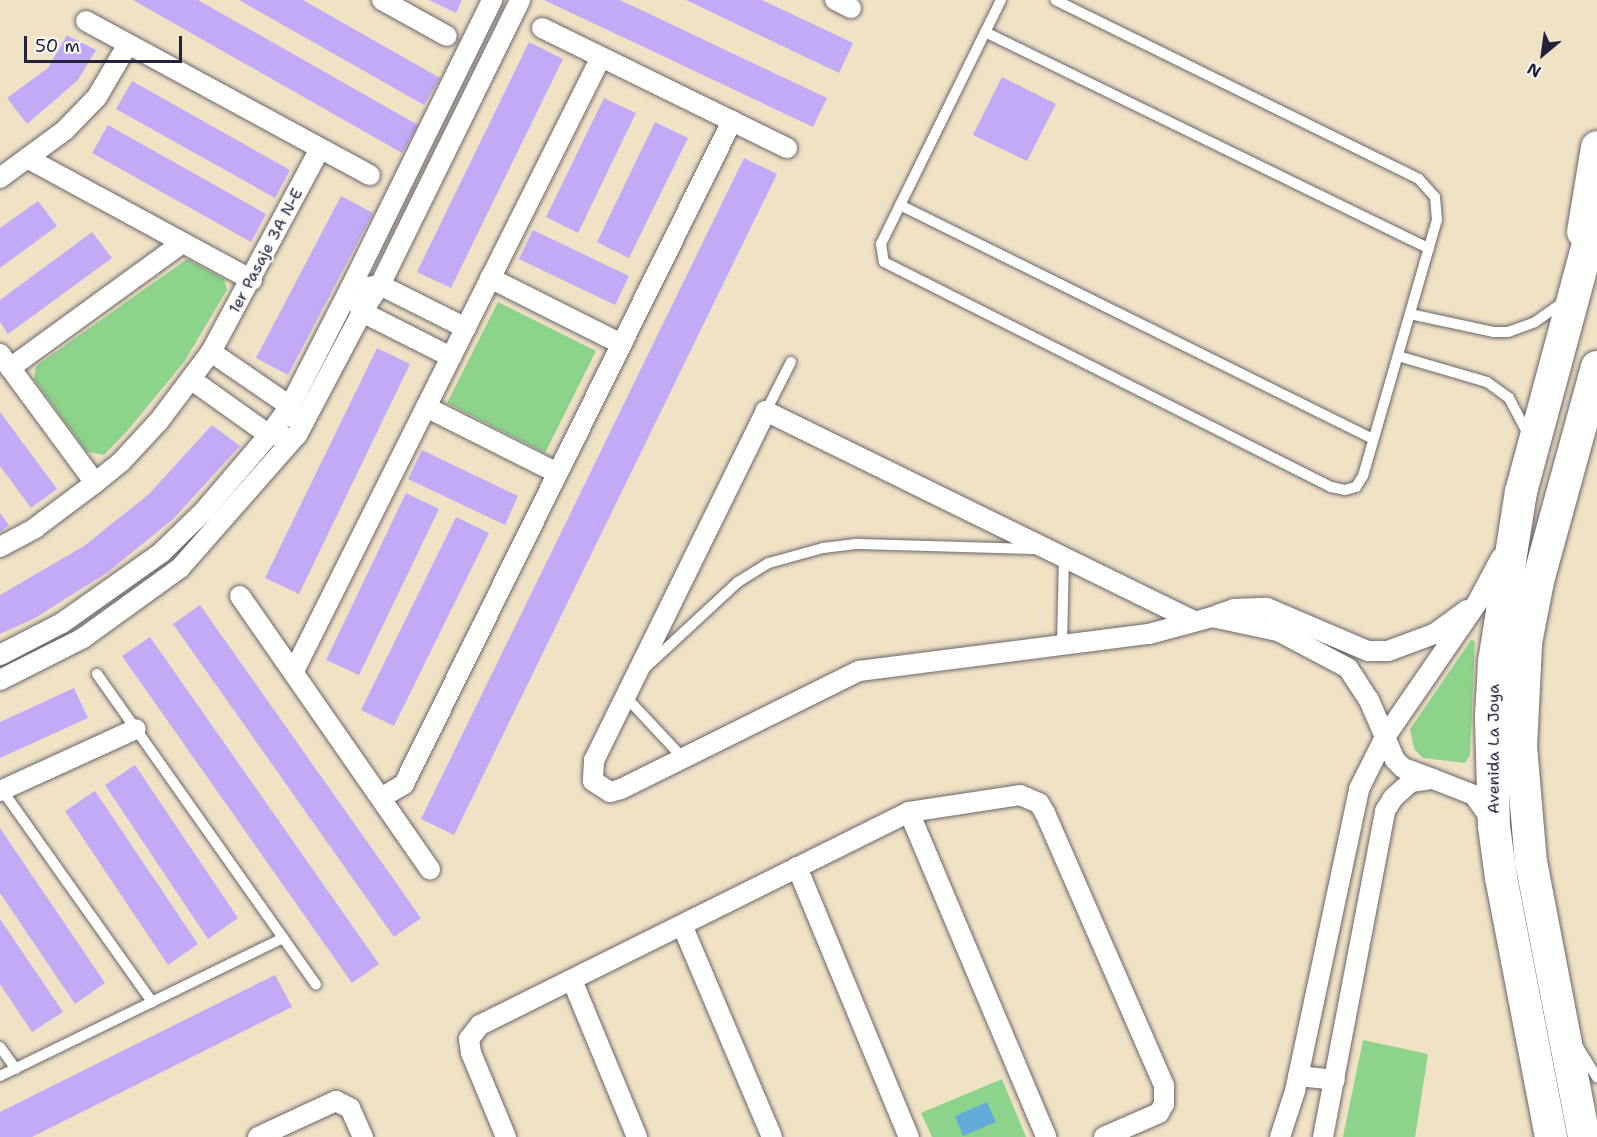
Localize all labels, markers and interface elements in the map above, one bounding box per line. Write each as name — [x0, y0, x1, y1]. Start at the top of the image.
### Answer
scale bar — [27, 24, 184, 62]
north arrow — [1513, 24, 1573, 84]
text: 50 m — [35, 34, 80, 58]
text: N — [1523, 58, 1545, 82]
street label: 1er Pasaje 3A N-E — [225, 185, 307, 317]
street label: Avenida La Joya — [1484, 684, 1504, 814]

